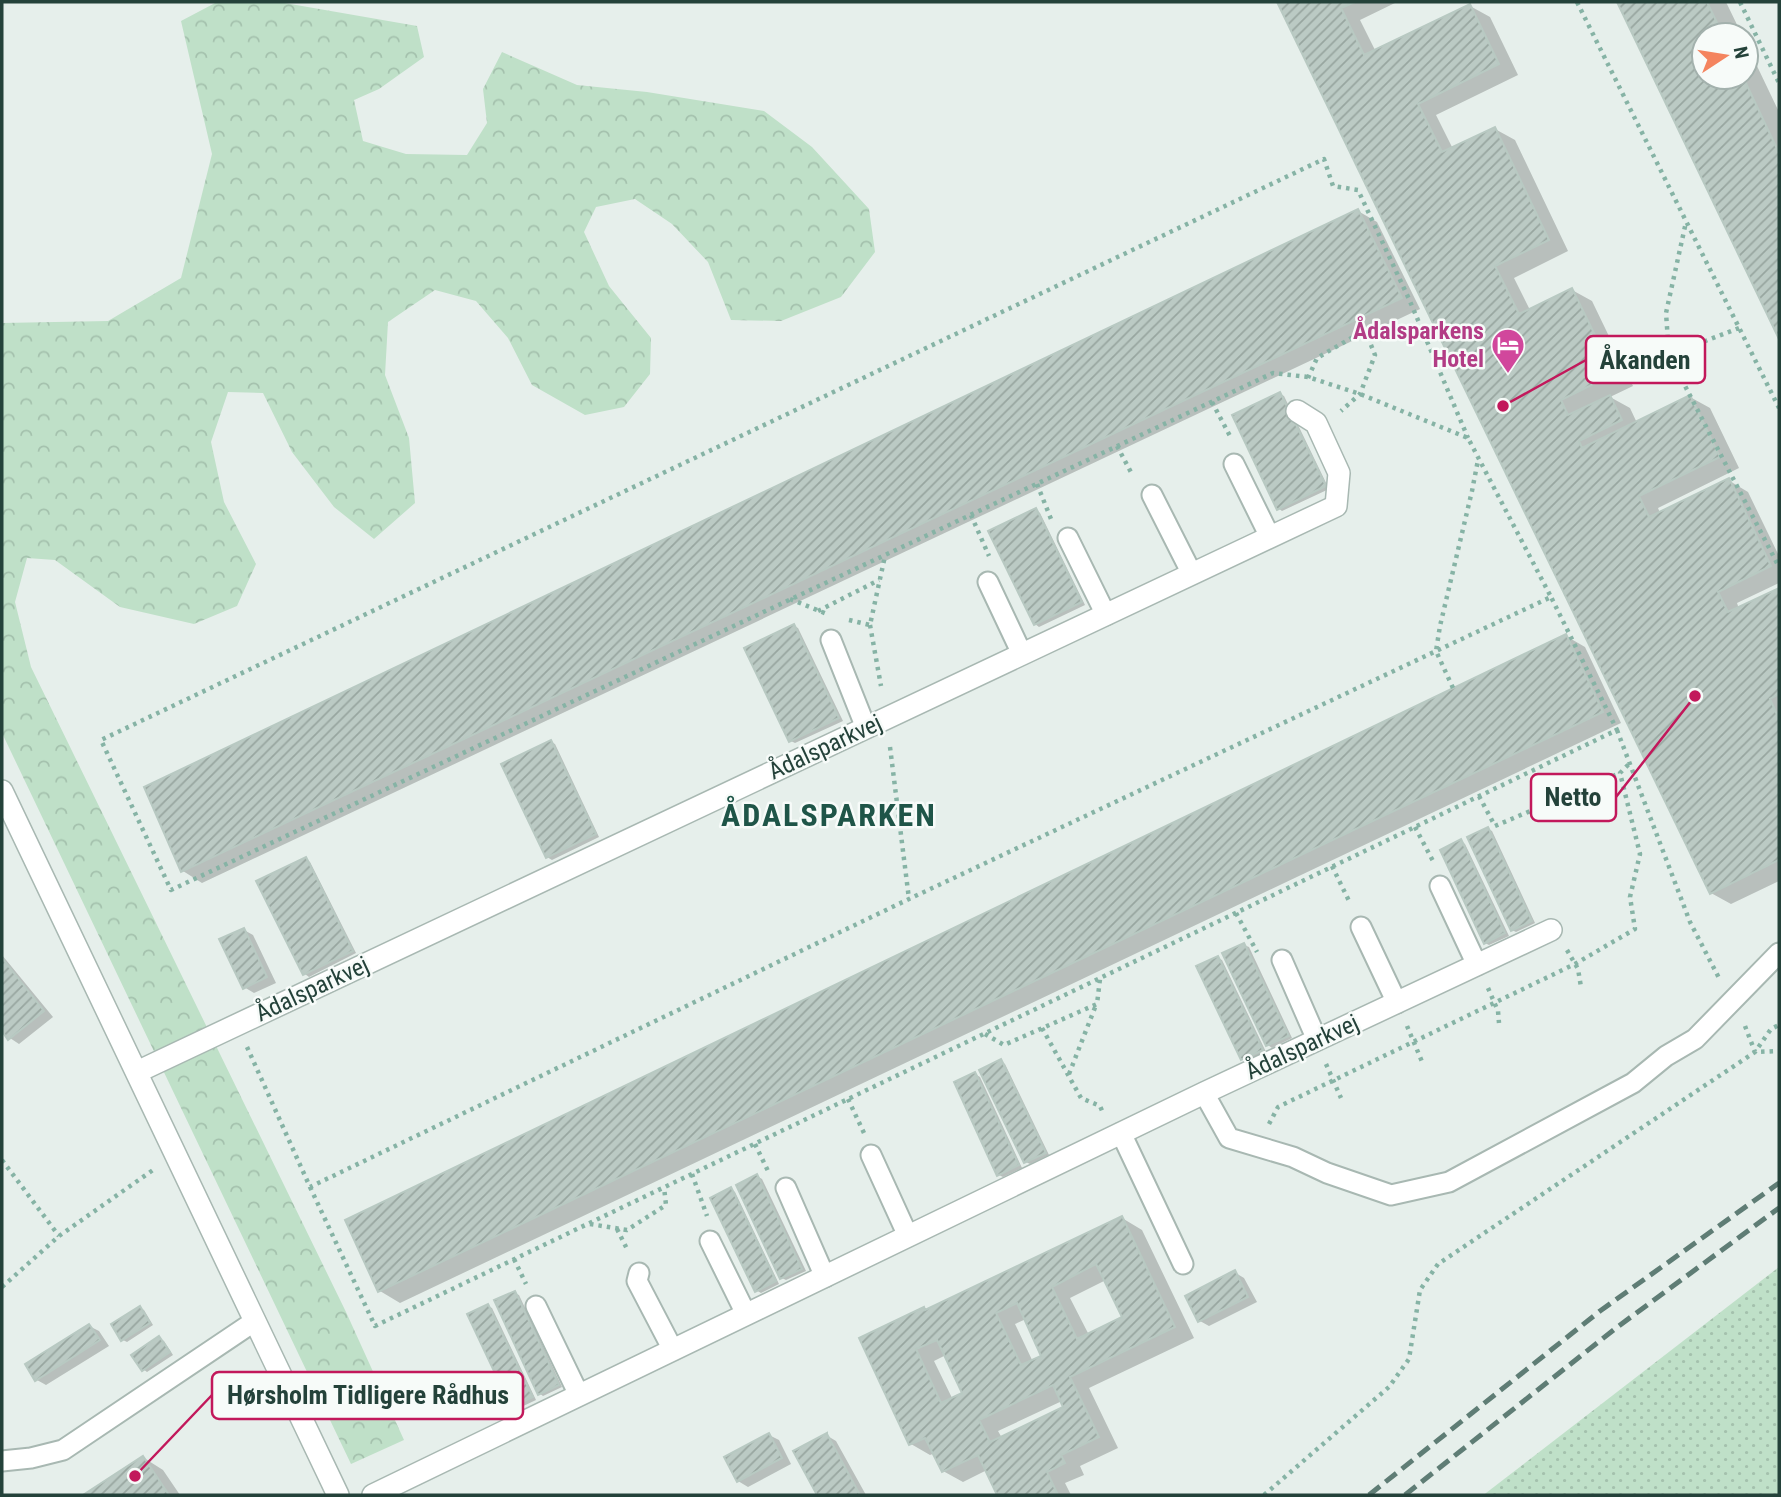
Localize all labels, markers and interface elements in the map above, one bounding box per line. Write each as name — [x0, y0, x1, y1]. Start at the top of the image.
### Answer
north arrow — [1690, 21, 1760, 91]
text: N — [1729, 44, 1754, 61]
place label: Ådalsparkens Hotel — [1353, 316, 1484, 373]
hotel icon: Ådalsparkens Hotel — [1489, 326, 1527, 375]
callout: Åkanden — [1586, 336, 1705, 383]
text: Åkanden — [1599, 343, 1691, 375]
street label: Ådalsparkvej — [763, 708, 886, 785]
callout: Netto — [1531, 774, 1616, 821]
text: Netto — [1545, 782, 1601, 812]
district label: ÅDALSPARKEN — [721, 795, 937, 834]
street label: Ådalsparkvej — [250, 950, 373, 1027]
street label: Ådalsparkvej — [1240, 1008, 1363, 1085]
callout: Hørsholm Tidligere Rådhus — [212, 1372, 523, 1419]
text: Hørsholm Tidligere Rådhus — [227, 1380, 509, 1410]

